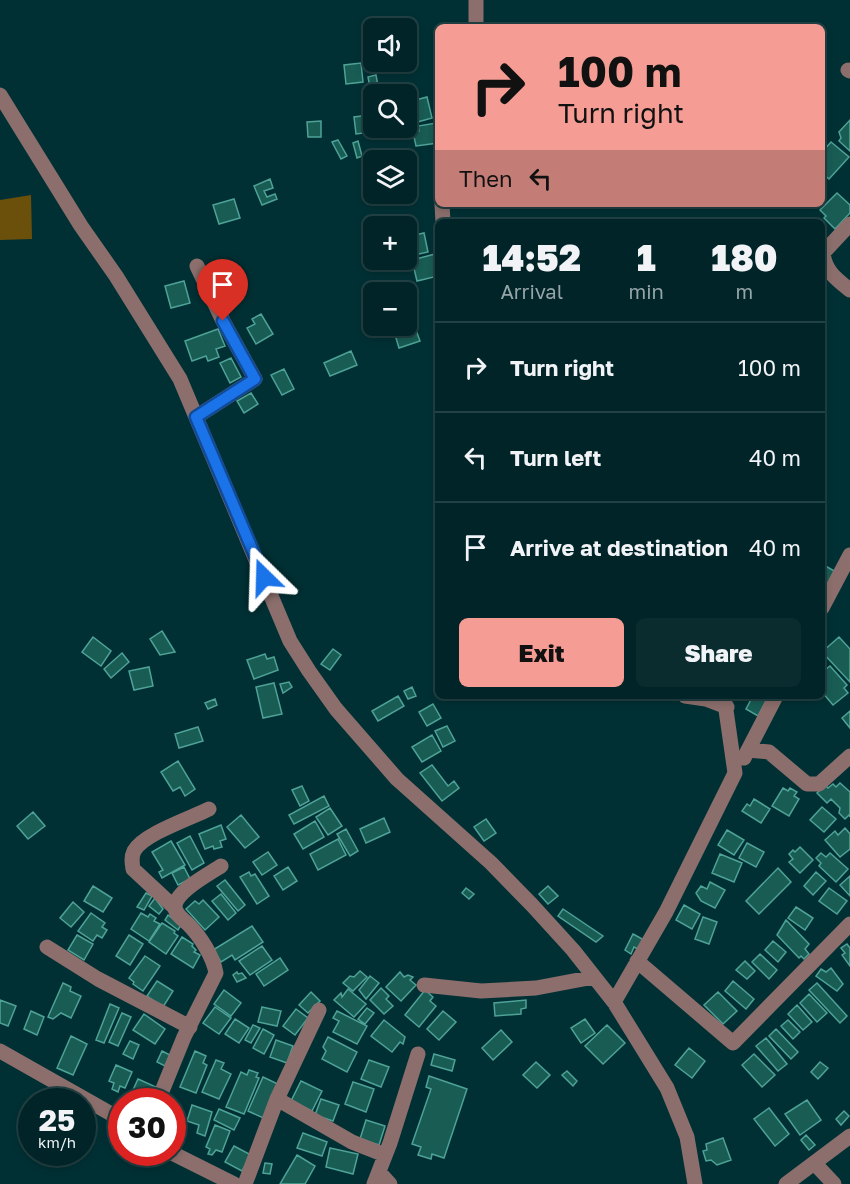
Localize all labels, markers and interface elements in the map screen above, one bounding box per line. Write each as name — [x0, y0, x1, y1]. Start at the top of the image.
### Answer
map controls — [363, 18, 417, 336]
button: sound — [363, 18, 417, 72]
text: 100 m — [558, 46, 681, 96]
icon: right — [459, 48, 537, 126]
button: search — [363, 84, 417, 138]
text: Turn right — [558, 97, 684, 129]
button: layers — [363, 150, 417, 204]
icon: left — [524, 162, 557, 195]
text: Then — [459, 165, 512, 192]
button: + — [363, 216, 417, 270]
text: 14:52 — [482, 236, 581, 279]
text: 1 — [637, 236, 656, 279]
text: 180 — [711, 236, 778, 279]
pin — [197, 259, 248, 321]
icon: arrive — [206, 268, 239, 301]
text: Arrival — [500, 279, 563, 303]
text: min — [629, 279, 664, 303]
text: m — [736, 279, 753, 303]
button: − — [363, 282, 417, 336]
icon: right — [459, 351, 492, 384]
text: Turn right — [510, 354, 614, 381]
text: 100 m — [738, 354, 801, 381]
icon: left — [459, 441, 492, 474]
text: Turn left — [510, 444, 601, 471]
text: 40 m — [749, 444, 801, 471]
icon: arrive — [459, 531, 492, 564]
text: Arrive at destination — [510, 534, 728, 561]
text: 40 m — [749, 534, 801, 561]
position arrow — [232, 545, 296, 609]
button: Exit — [459, 618, 624, 687]
button: Share — [636, 618, 801, 687]
speed limit sign: 30 — [108, 1088, 186, 1166]
text: 25 — [39, 1102, 75, 1138]
text: km/h — [38, 1133, 76, 1151]

